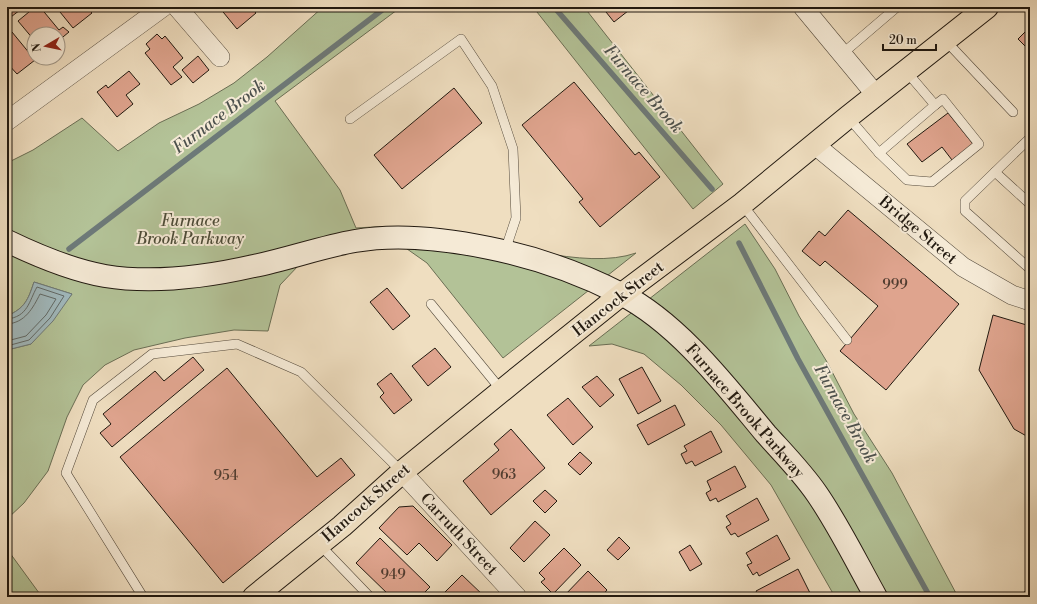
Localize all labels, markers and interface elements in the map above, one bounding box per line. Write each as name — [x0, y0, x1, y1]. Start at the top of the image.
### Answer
north arrow — [26, 26, 66, 66]
scale bar — [883, 26, 936, 52]
text: 20 m — [889, 33, 917, 48]
water label: Furnace Brook — [598, 40, 688, 138]
text: N — [29, 42, 45, 53]
water label: Furnace Brook — [168, 75, 270, 159]
street label: Bridge Street — [874, 191, 961, 269]
park label: Furnace Brook Parkway — [135, 211, 244, 249]
street label: Hancock Street — [568, 257, 668, 341]
house number: 999 — [882, 276, 908, 294]
street label: Furnace Brook Parkway — [681, 340, 809, 482]
water label: Furnace Brook — [809, 360, 882, 468]
street label: Hancock Street — [318, 459, 415, 547]
house number: 963 — [492, 466, 517, 484]
house number: 954 — [214, 467, 238, 485]
street label: Carruth Street — [416, 489, 502, 579]
house number: 949 — [380, 566, 406, 584]

